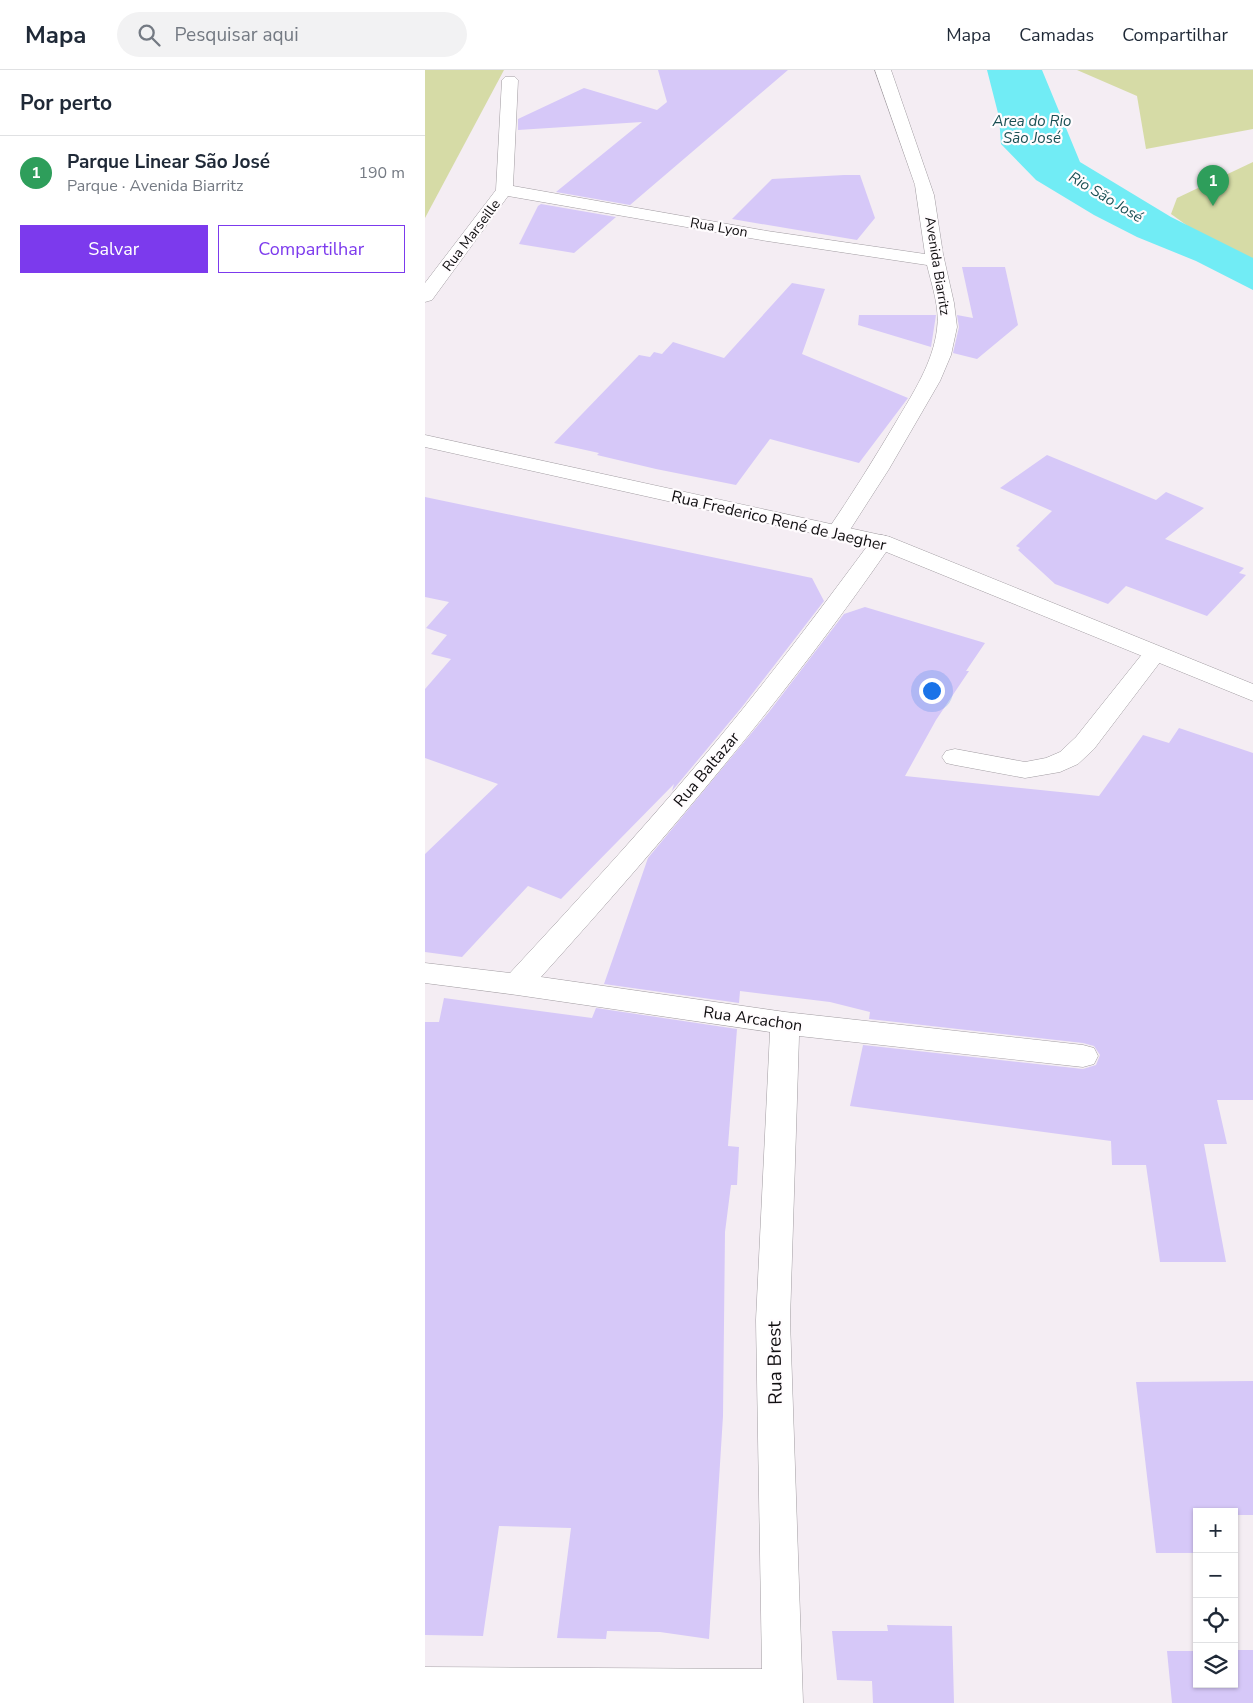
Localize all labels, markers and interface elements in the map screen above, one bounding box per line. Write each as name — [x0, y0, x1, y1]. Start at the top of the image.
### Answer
search box — [117, 12, 467, 57]
text: Mapa — [25, 19, 87, 51]
icon: search — [135, 21, 163, 49]
text: Pesquisar aqui — [175, 22, 299, 48]
text: Mapa — [946, 23, 991, 47]
text: Camadas — [1019, 23, 1094, 47]
text: Compartilhar — [1122, 23, 1228, 47]
text: Por perto — [20, 89, 112, 117]
water label: Area do Rio São José — [992, 111, 1071, 148]
text: Parque Linear São José — [67, 149, 270, 175]
text: 1 — [31, 162, 41, 184]
text: 190 m — [358, 162, 405, 184]
pin: 1 — [1197, 165, 1229, 206]
water label: Rio São José — [1065, 167, 1147, 227]
text: Parque · Avenida Biarritz — [67, 175, 243, 197]
street label: Rua Marseille — [438, 195, 505, 275]
street label: Rua Lyon — [689, 213, 749, 242]
street label: Avenida Biarritz — [920, 215, 955, 317]
button: Salvar — [20, 225, 208, 273]
button: Compartilhar — [218, 225, 405, 273]
street label: Rua Frederico René de Jaegher — [669, 485, 889, 557]
your location — [919, 678, 945, 704]
street label: Rua Baltazar — [669, 727, 745, 812]
street label: Rua Arcachon — [702, 1001, 804, 1037]
street label: Rua Brest — [761, 1321, 789, 1405]
map controls — [1193, 1508, 1238, 1688]
button: + — [1193, 1508, 1238, 1553]
button: − — [1193, 1553, 1238, 1598]
button: locate — [1193, 1598, 1238, 1643]
button: layers — [1193, 1643, 1238, 1688]

